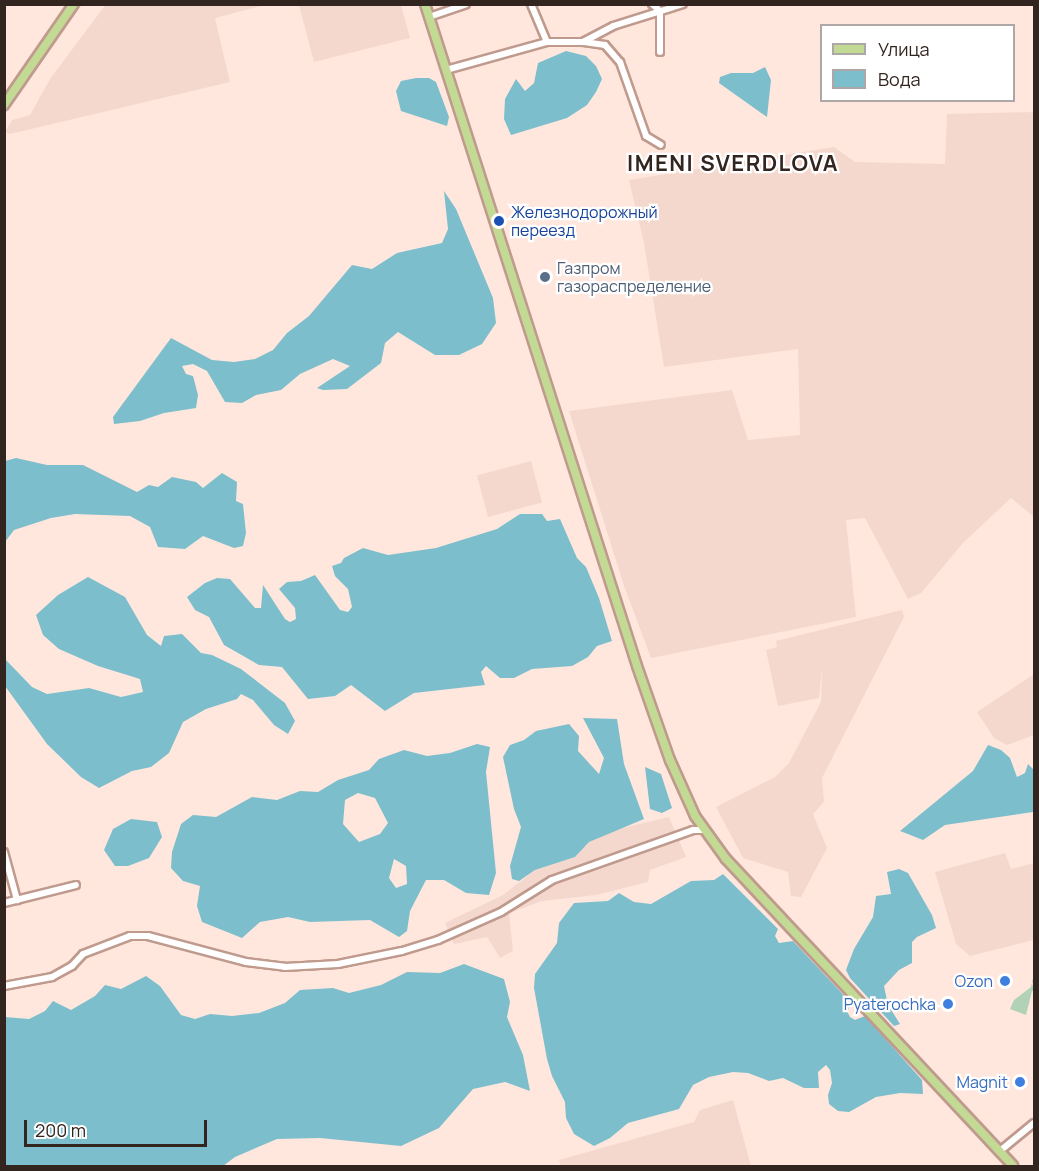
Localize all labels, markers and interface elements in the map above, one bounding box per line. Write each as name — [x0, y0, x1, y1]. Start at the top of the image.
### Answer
legend — [820, 24, 1015, 102]
text: Улица — [878, 37, 930, 61]
text: Вода — [878, 67, 920, 91]
district label: IMENI SVERDLOVA — [627, 151, 839, 177]
place label: Железнодорожный переезд — [511, 202, 658, 240]
marker: Железнодорожный переезд — [492, 214, 506, 228]
place label: Газпром газораспределение — [557, 258, 711, 296]
marker: Газпром газораспределение — [538, 270, 552, 284]
place label: Ozon — [955, 971, 993, 991]
marker: Ozon — [998, 974, 1012, 988]
place label: Pyaterochka — [844, 994, 936, 1014]
marker: Pyaterochka — [941, 997, 955, 1011]
place label: Magnit — [957, 1072, 1008, 1092]
marker: Magnit — [1013, 1075, 1027, 1089]
scale bar — [27, 1108, 210, 1146]
text: 200 m — [35, 1118, 86, 1142]

